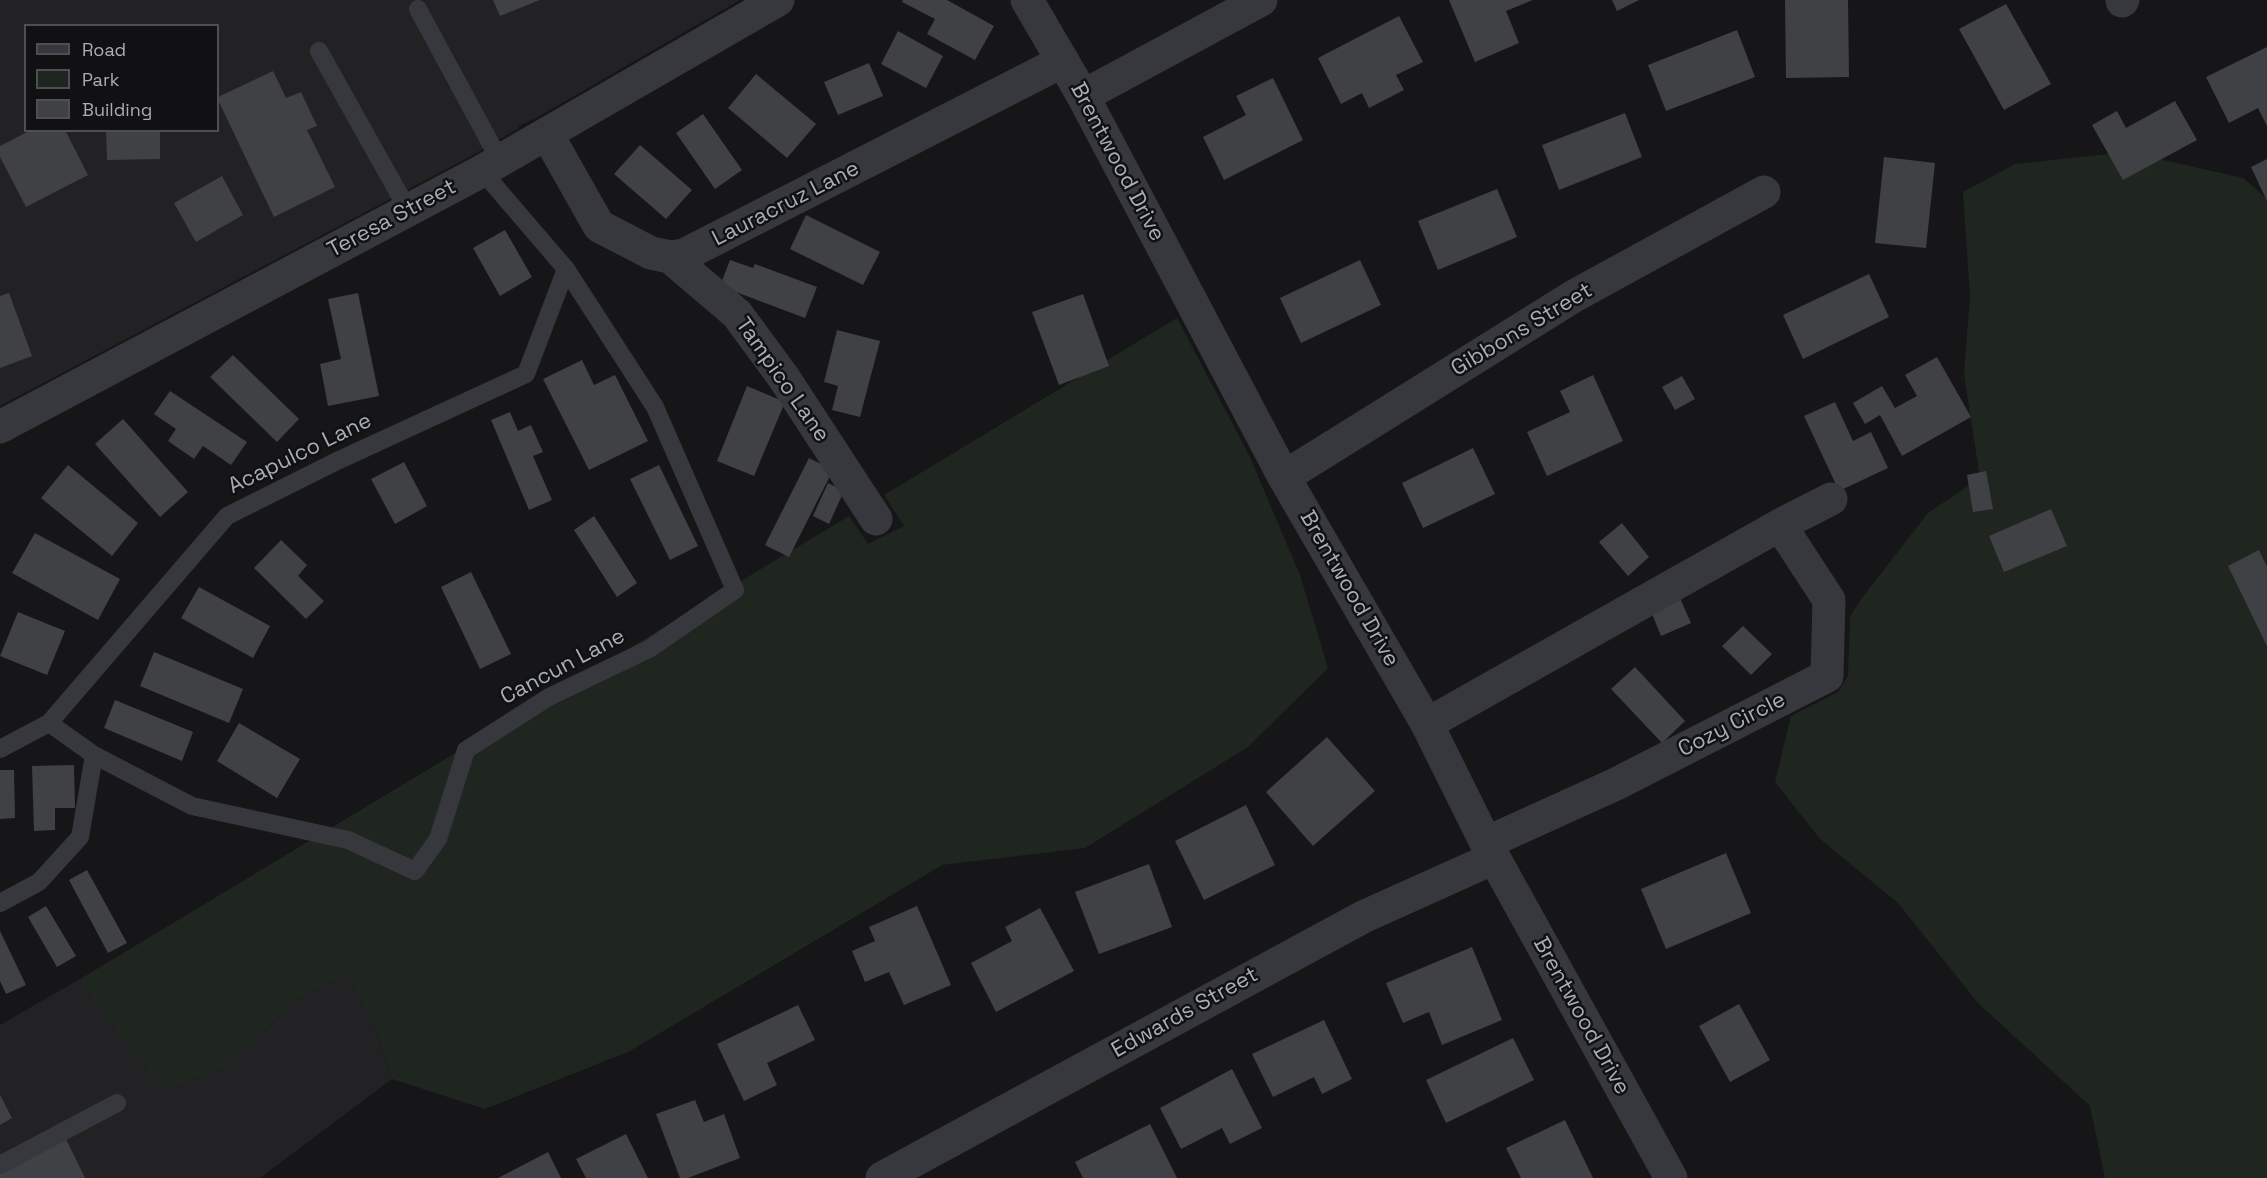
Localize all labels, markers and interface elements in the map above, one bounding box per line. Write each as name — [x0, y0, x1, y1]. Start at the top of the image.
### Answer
legend — [24, 24, 219, 132]
text: Road — [82, 38, 126, 61]
text: Park — [82, 68, 119, 91]
street label: Brentwood Drive — [1064, 78, 1170, 246]
text: Building — [82, 98, 152, 121]
street label: Lauracruz Lane — [708, 156, 864, 252]
street label: Teresa Street — [323, 174, 461, 264]
street label: Gibbons Street — [1447, 278, 1597, 382]
street label: Tampico Lane — [729, 313, 835, 447]
street label: Acapulco Lane — [224, 408, 376, 500]
street label: Brentwood Drive — [1294, 506, 1404, 672]
street label: Cancun Lane — [496, 623, 630, 711]
street label: Cozy Circle — [1674, 687, 1790, 763]
street label: Brentwood Drive — [1527, 933, 1635, 1099]
street label: Edwards Street — [1107, 962, 1263, 1064]

